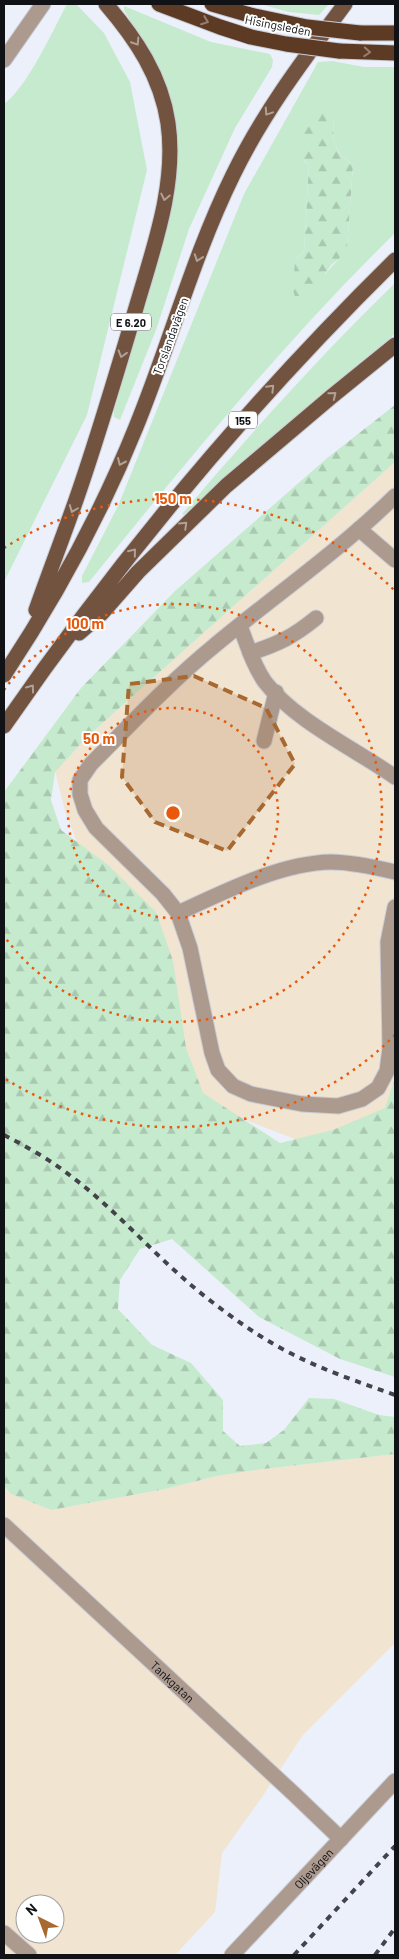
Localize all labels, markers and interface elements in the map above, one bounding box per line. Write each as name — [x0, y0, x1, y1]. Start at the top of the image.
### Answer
street label: Hisingsleden — [244, 12, 312, 38]
one-way arrow — [200, 16, 208, 26]
one-way arrow — [130, 36, 139, 46]
one-way arrow — [363, 47, 371, 58]
one-way arrow — [265, 106, 274, 115]
one-way arrow — [161, 193, 171, 202]
one-way arrow — [194, 253, 204, 262]
street label: Torslandavägen — [149, 295, 191, 377]
road number: E 6.20 — [111, 314, 151, 331]
one-way arrow — [118, 349, 128, 357]
one-way arrow — [265, 384, 274, 393]
one-way arrow — [327, 392, 336, 401]
road number: 155 — [229, 412, 257, 428]
one-way arrow — [116, 457, 127, 466]
text: 150 m — [154, 489, 192, 507]
one-way arrow — [69, 504, 79, 512]
one-way arrow — [179, 522, 188, 531]
one-way arrow — [128, 549, 137, 558]
text: 100 m — [66, 614, 104, 632]
one-way arrow — [25, 685, 33, 694]
text: 50 m — [83, 729, 115, 747]
centre of rings — [164, 804, 182, 822]
street label: Tankgatan — [148, 1658, 197, 1705]
street label: Oljevägen — [291, 1845, 336, 1891]
north arrow — [15, 1894, 65, 1944]
text: N — [22, 1900, 40, 1918]

